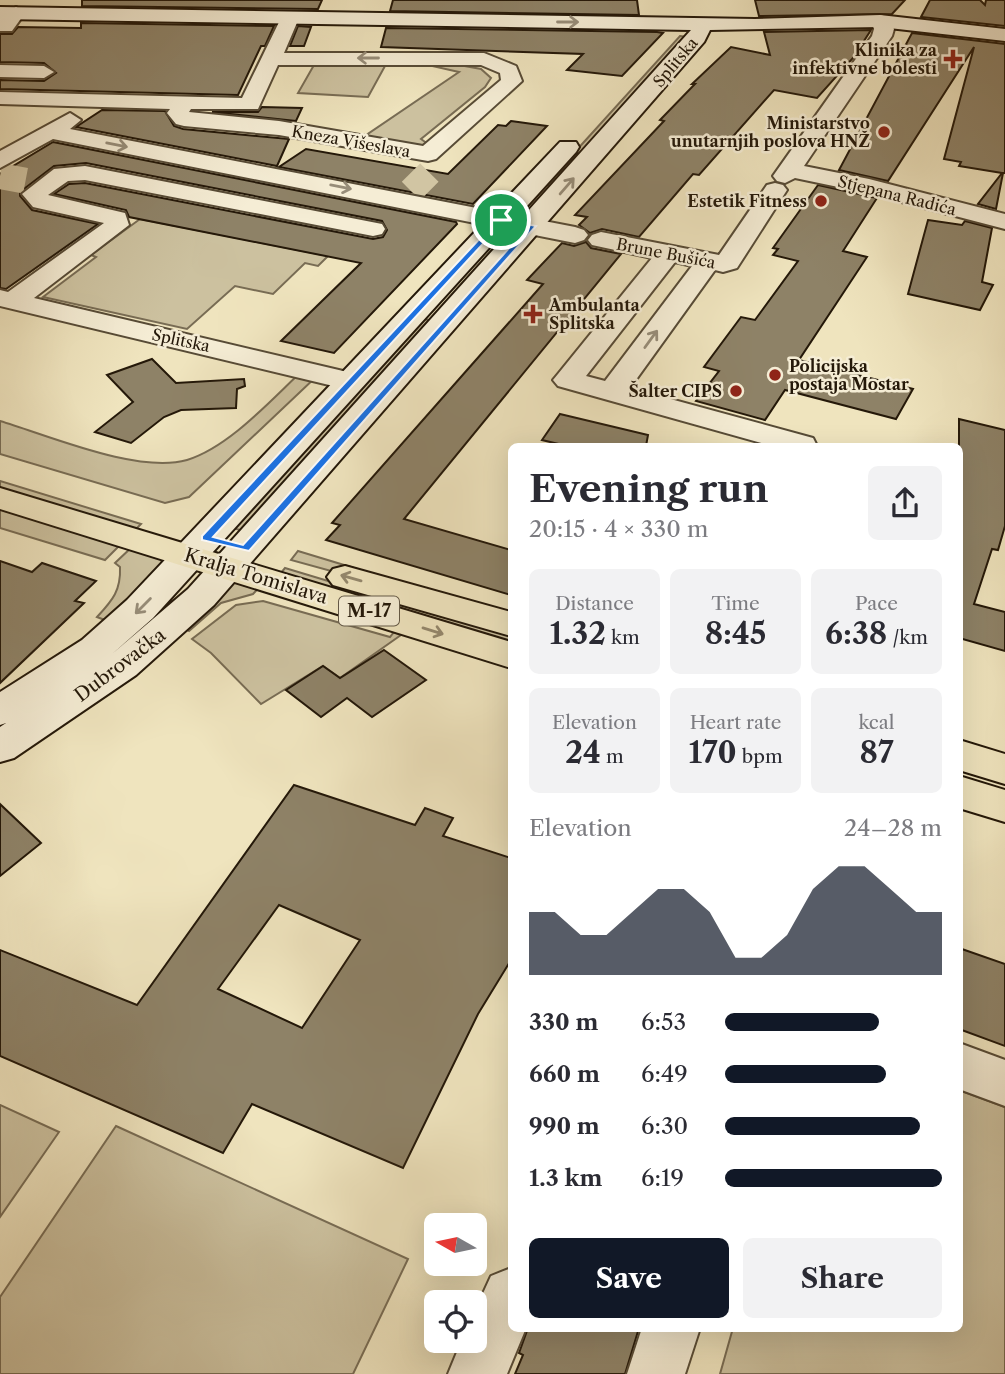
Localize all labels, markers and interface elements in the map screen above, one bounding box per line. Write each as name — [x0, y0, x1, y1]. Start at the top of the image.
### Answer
one-way arrow — [556, 15, 579, 29]
street label: Splitska — [648, 33, 702, 91]
place label: Klinika za infektivne bolesti — [792, 40, 938, 78]
marker: Klinika za infektivne bolesti — [943, 49, 963, 69]
one-way arrow — [356, 51, 379, 65]
place label: Ministarstvo unutarnjih poslova HNŽ — [671, 113, 870, 151]
street label: Kneza Višeslava — [290, 121, 413, 161]
marker: Ministarstvo unutarnjih poslova HNŽ — [876, 124, 892, 140]
one-way arrow — [105, 138, 128, 152]
street label: Stjepana Radića — [836, 171, 959, 220]
one-way arrow — [559, 177, 575, 195]
one-way arrow — [329, 181, 352, 194]
pin — [471, 190, 531, 250]
place label: Estetik Fitness — [687, 191, 807, 211]
marker: Estetik Fitness — [813, 193, 829, 209]
icon: arrive — [482, 201, 520, 239]
street label: Brune Bušića — [615, 234, 718, 273]
place label: Ambulanta Splitska — [548, 295, 641, 333]
marker: Ambulanta Splitska — [523, 304, 543, 324]
street label: Splitska — [150, 324, 212, 356]
one-way arrow — [644, 331, 659, 349]
place label: Policijska postaja Mostar — [789, 356, 909, 394]
marker: Policijska postaja Mostar — [767, 367, 783, 383]
place label: Šalter CIPS — [628, 380, 722, 401]
marker: Šalter CIPS — [728, 383, 744, 399]
text: Evening run — [529, 465, 769, 512]
button: share — [868, 466, 942, 540]
text: 20:15 · 4 × 330 m — [529, 515, 708, 543]
street label: Kralja Tomislava — [181, 543, 331, 609]
one-way arrow — [340, 571, 362, 584]
text: Distance — [555, 592, 634, 615]
text: Time — [711, 592, 760, 615]
text: Pace — [855, 592, 898, 615]
road number: M-17 — [339, 596, 399, 626]
one-way arrow — [135, 597, 152, 614]
text: 1.32 — [549, 615, 606, 652]
text: 8:45 — [705, 615, 766, 652]
text: 6:38 — [825, 615, 887, 652]
street label: Dubrovačka — [70, 623, 170, 707]
one-way arrow — [421, 625, 443, 638]
text: km — [606, 626, 640, 649]
text: /km — [887, 626, 928, 649]
text: Elevation — [552, 711, 637, 734]
text: Heart rate — [690, 711, 781, 734]
text: kcal — [859, 711, 894, 734]
text: 24 — [565, 734, 601, 771]
text: 170 — [688, 734, 737, 771]
text: 87 — [859, 734, 894, 771]
text: m — [601, 745, 624, 768]
text: bpm — [737, 745, 783, 768]
text: Elevation — [529, 814, 632, 842]
text: 24–28 m — [844, 814, 942, 842]
text: 330 m — [529, 1008, 598, 1036]
text: 6:53 — [641, 1008, 686, 1036]
text: 660 m — [529, 1060, 600, 1088]
text: 6:49 — [641, 1060, 688, 1088]
text: 990 m — [529, 1112, 600, 1140]
text: 6:30 — [641, 1112, 688, 1140]
text: 1.3 km — [529, 1164, 603, 1192]
text: 6:19 — [641, 1164, 684, 1192]
north arrow — [424, 1213, 486, 1276]
map controls — [424, 1213, 487, 1353]
button: Save — [529, 1238, 729, 1318]
button: Share — [743, 1238, 942, 1318]
button: locate — [424, 1290, 487, 1353]

